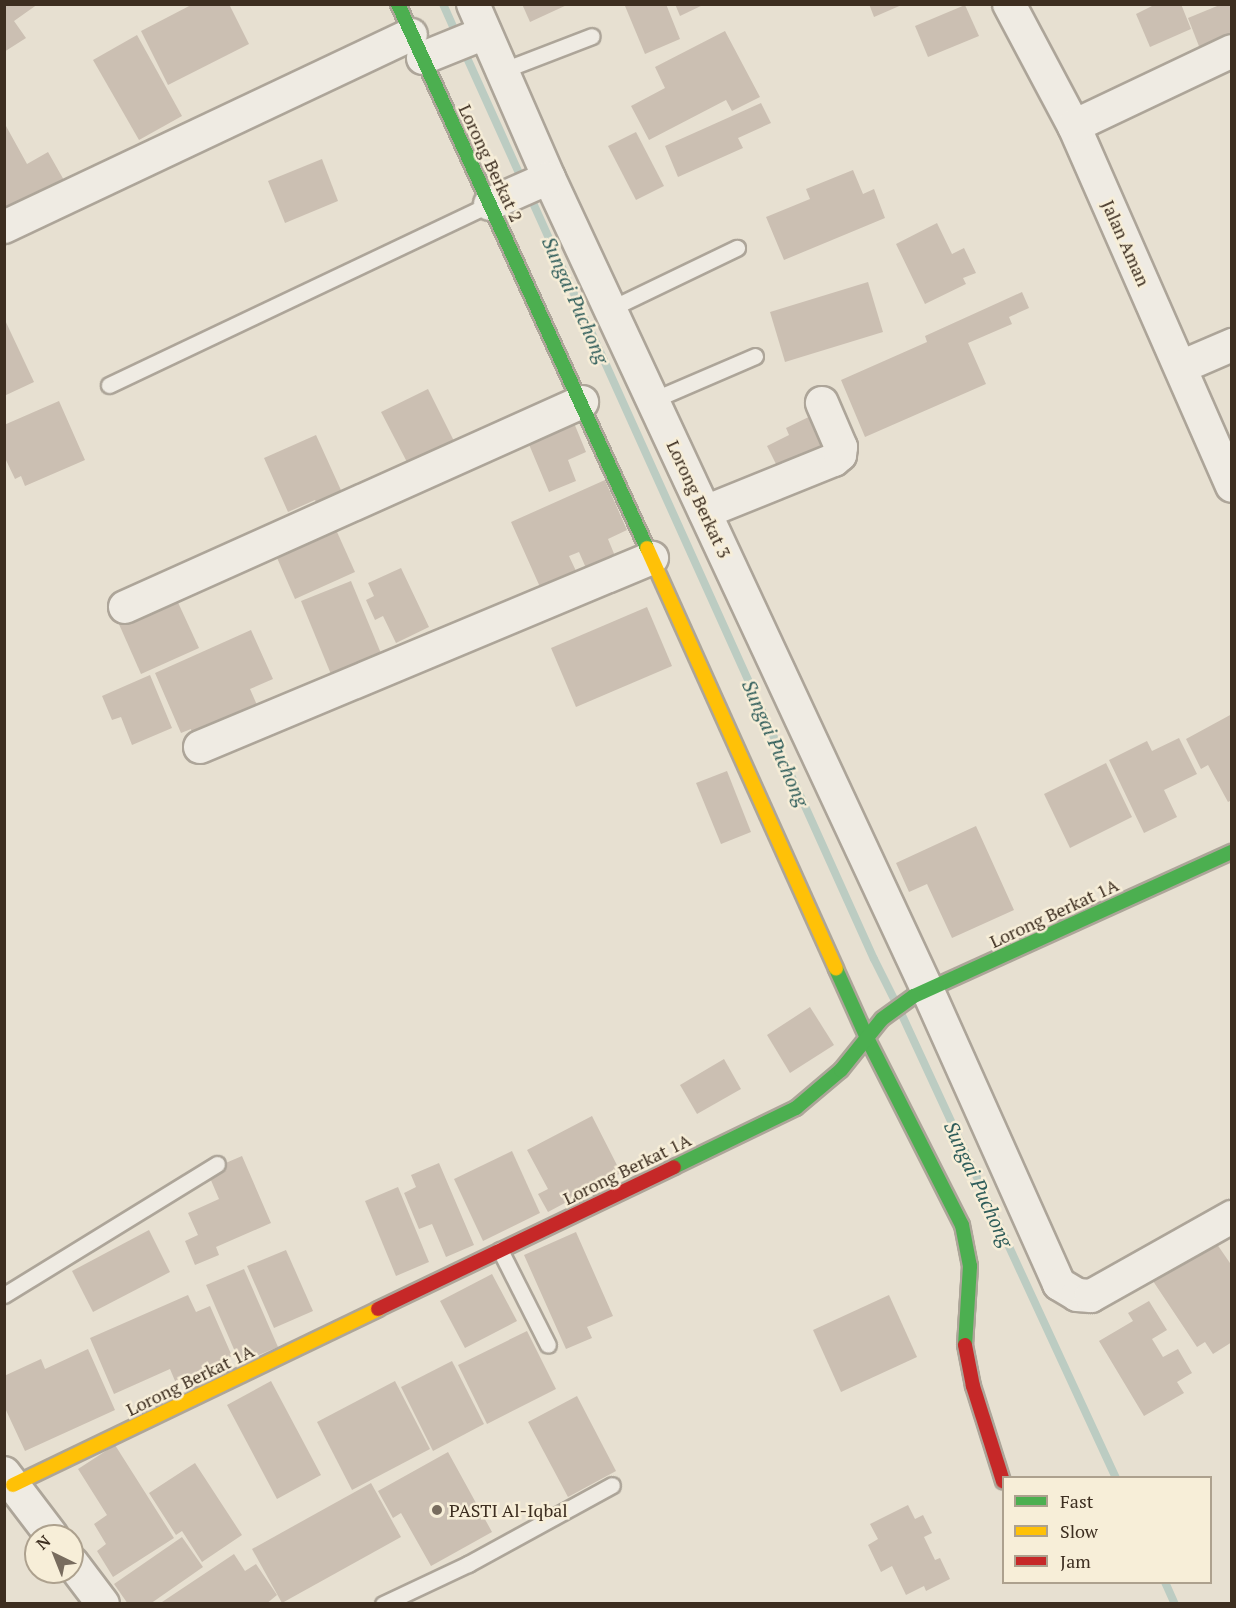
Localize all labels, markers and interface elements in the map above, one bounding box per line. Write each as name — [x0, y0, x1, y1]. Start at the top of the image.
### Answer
street label: Lorong Berkat 2 — [454, 101, 528, 225]
street label: Jalan Aman — [1097, 196, 1155, 290]
water label: Sungai Puchong — [537, 233, 615, 367]
street label: Lorong Berkat 3 — [662, 437, 736, 561]
water label: Sungai Puchong — [737, 676, 815, 810]
street label: Lorong Berkat 1A — [986, 874, 1122, 952]
water label: Sungai Puchong — [939, 1117, 1019, 1251]
street label: Lorong Berkat 1A — [560, 1129, 694, 1209]
street label: Lorong Berkat 1A — [123, 1340, 257, 1420]
legend — [1002, 1476, 1212, 1584]
text: Fast — [1060, 1489, 1093, 1513]
place label: PASTI Al-Iqbal — [449, 1499, 568, 1521]
marker: PASTI Al-Iqbal — [430, 1503, 444, 1517]
text: Slow — [1060, 1519, 1098, 1543]
north arrow — [24, 1524, 84, 1584]
text: N — [31, 1530, 55, 1554]
text: Jam — [1060, 1549, 1091, 1573]

